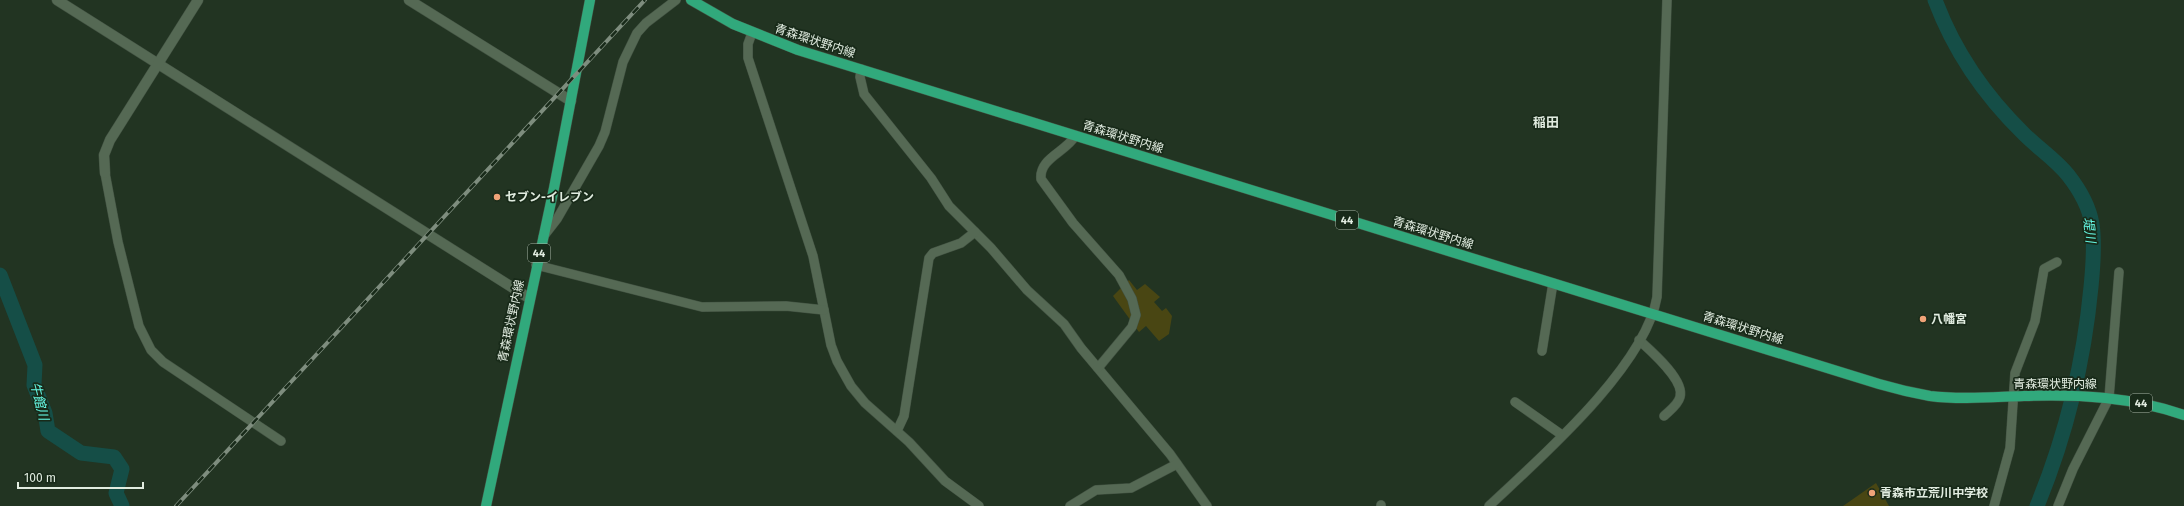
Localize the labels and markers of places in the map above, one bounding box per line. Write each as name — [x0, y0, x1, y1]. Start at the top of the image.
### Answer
place label: セブン-イレブン — [505, 190, 594, 204]
marker: セブン-イレブン — [492, 192, 502, 202]
place label: 八幡宮 — [1931, 312, 1967, 326]
marker: 八幡宮 — [1918, 314, 1928, 324]
place label: 青森市立荒川中学校 — [1880, 486, 1988, 500]
marker: 青森市立荒川中学校 — [1867, 488, 1877, 498]

